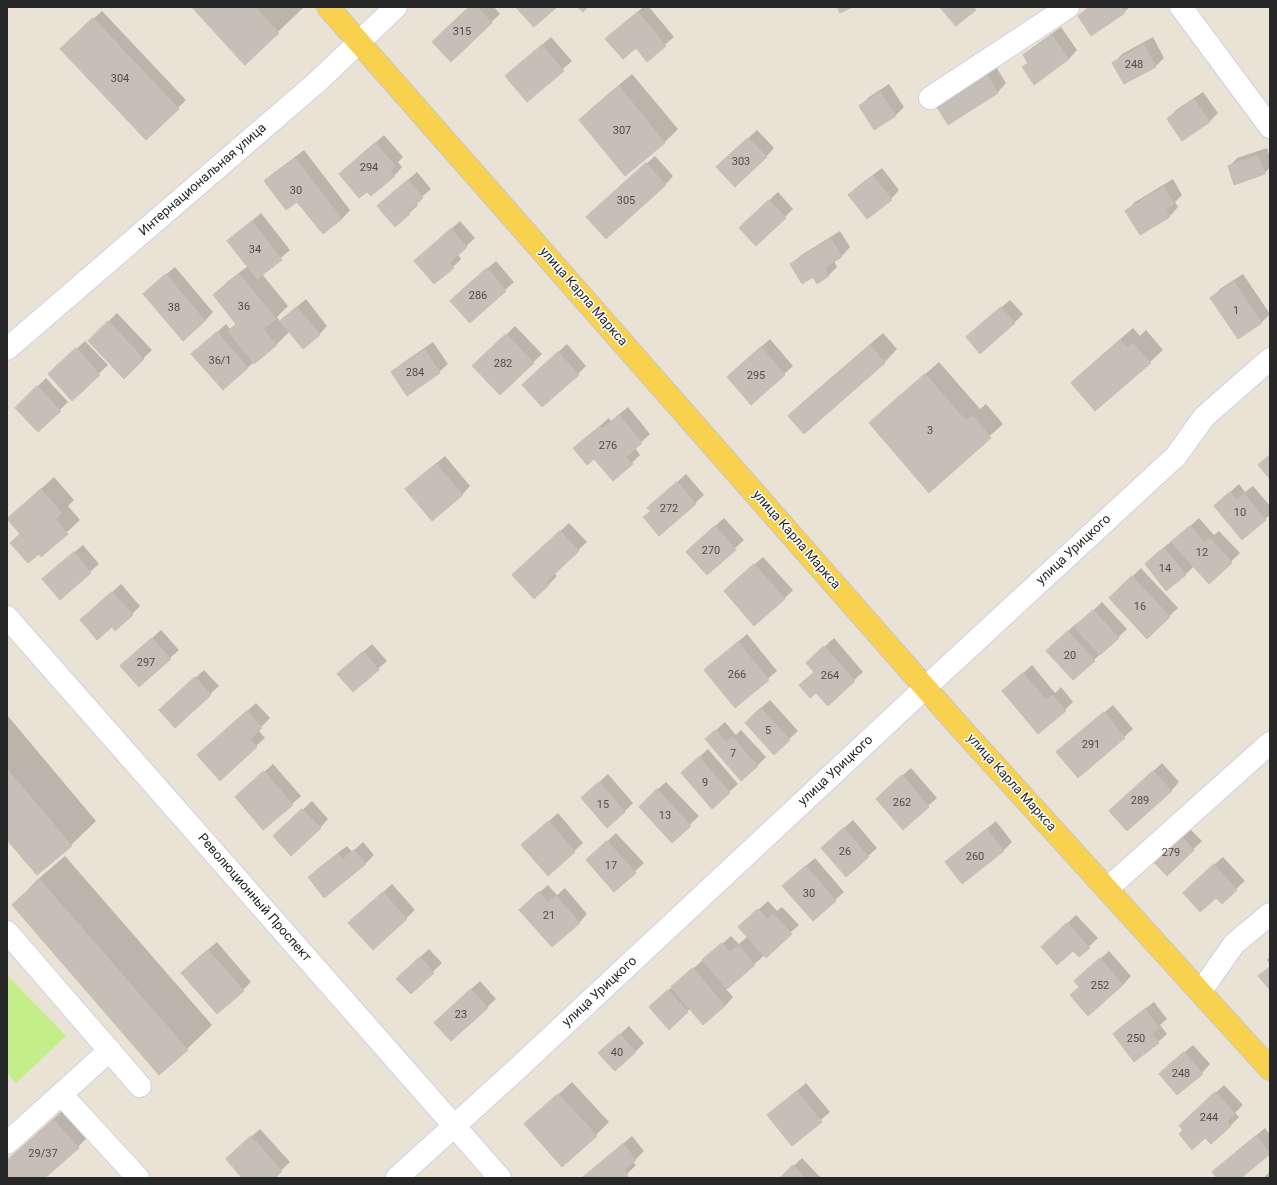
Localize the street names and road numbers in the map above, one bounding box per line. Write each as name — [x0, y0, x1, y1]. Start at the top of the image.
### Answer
street label: Интернациональная улица — [136, 120, 270, 240]
street label: улица Карла Маркса — [536, 244, 630, 350]
street label: улица Карла Маркса — [749, 487, 843, 593]
street label: улица Урицкого — [1034, 512, 1114, 588]
street label: улица Карла Маркса — [963, 731, 1059, 835]
street label: улица Урицкого — [796, 733, 876, 809]
street label: Революционный Проспект — [194, 831, 314, 965]
street label: улица Урицкого — [560, 954, 640, 1030]

